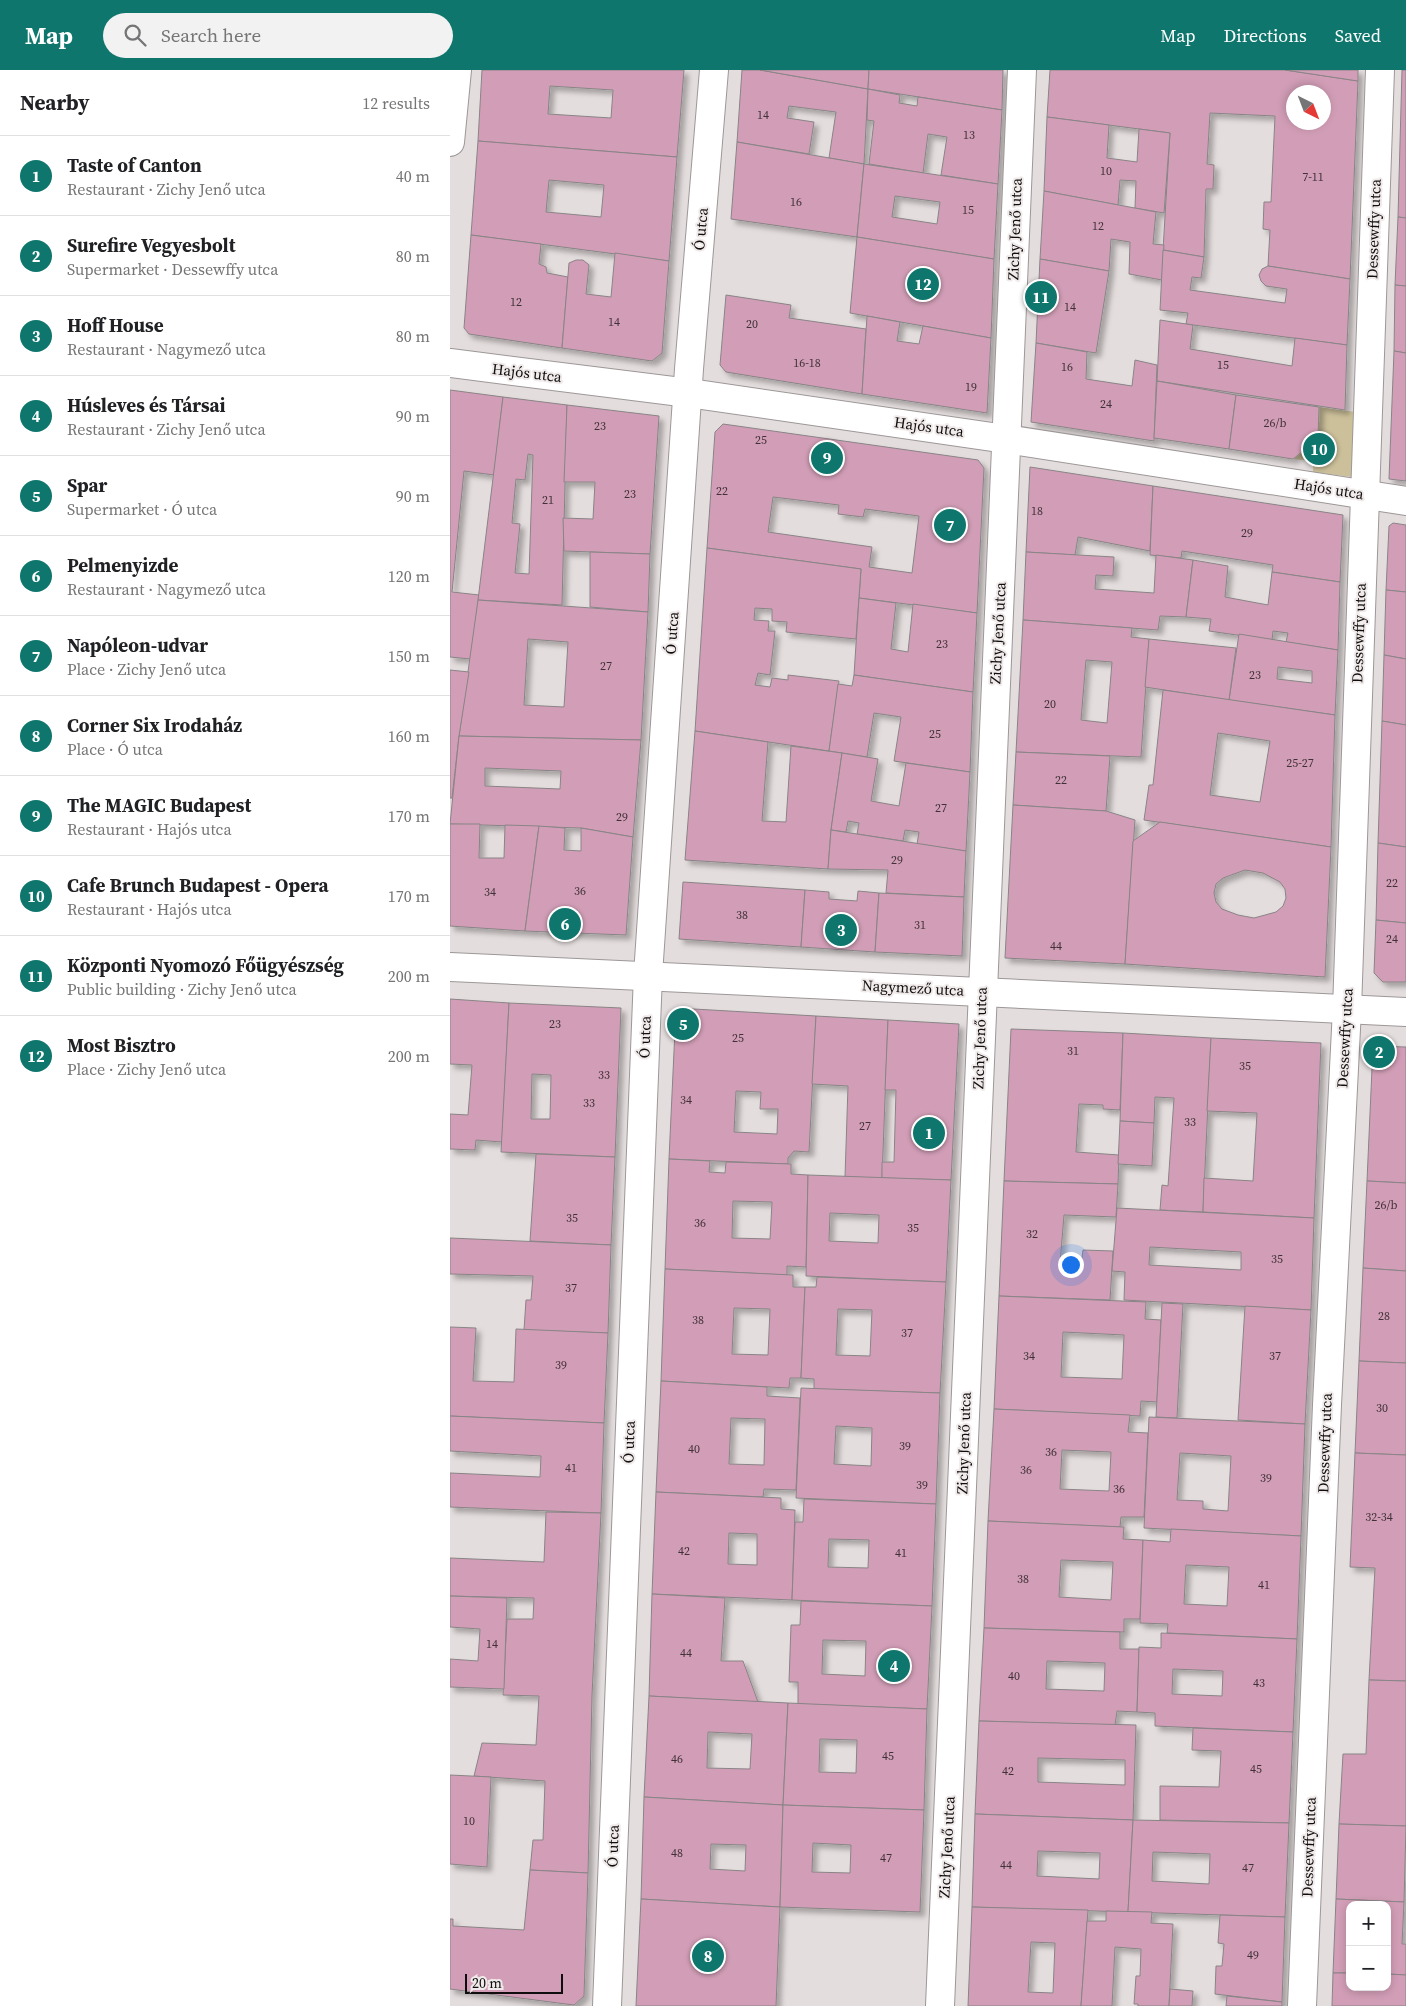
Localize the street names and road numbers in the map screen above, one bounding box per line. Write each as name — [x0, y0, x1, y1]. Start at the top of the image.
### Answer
street label: Zichy Jenő utca — [1002, 177, 1027, 280]
street label: Dessewffy utca — [1361, 178, 1386, 279]
street label: Ó utca — [688, 206, 713, 251]
street label: Hajós utca — [491, 358, 563, 387]
street label: Hajós utca — [893, 411, 966, 442]
street label: Hajós utca — [1293, 473, 1366, 504]
street label: Zichy Jenő utca — [984, 581, 1011, 684]
street label: Dessewffy utca — [1346, 582, 1371, 683]
street label: Ó utca — [660, 611, 683, 655]
street label: Nagymező utca — [861, 974, 965, 1001]
street label: Zichy Jenő utca — [967, 986, 992, 1089]
street label: Dessewffy utca — [1331, 987, 1358, 1088]
street label: Ó utca — [633, 1015, 656, 1059]
street label: Zichy Jenő utca — [951, 1391, 976, 1494]
street label: Dessewffy utca — [1312, 1392, 1337, 1493]
street label: Ó utca — [617, 1420, 640, 1464]
street label: Zichy Jenő utca — [933, 1795, 960, 1898]
street label: Dessewffy utca — [1296, 1796, 1321, 1897]
street label: Ó utca — [601, 1824, 624, 1868]

